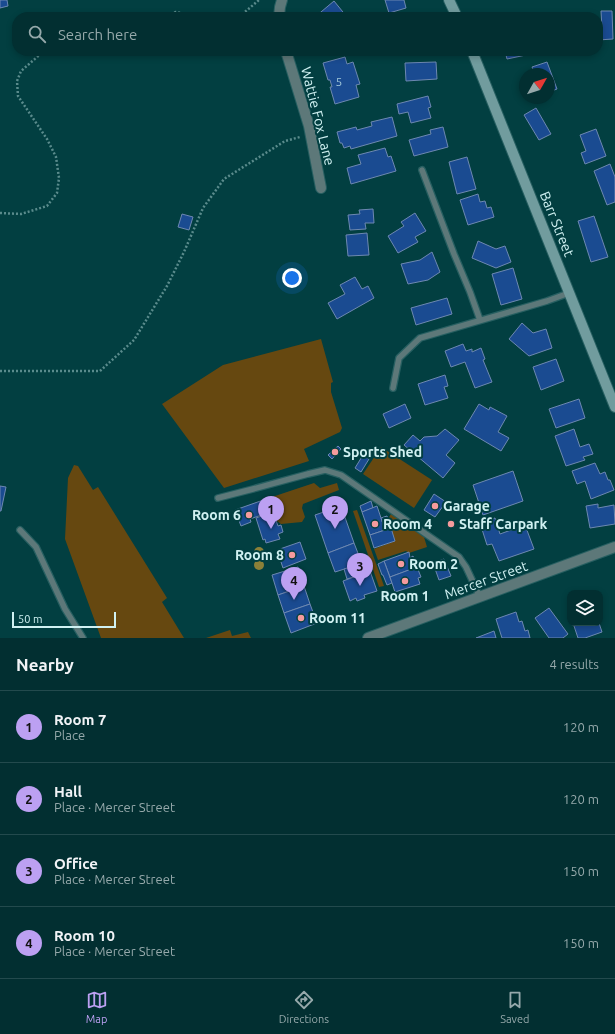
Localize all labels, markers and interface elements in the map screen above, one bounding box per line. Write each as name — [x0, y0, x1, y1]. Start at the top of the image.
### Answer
search box — [12, 12, 603, 56]
icon: search — [26, 23, 48, 45]
text: Search here — [58, 26, 137, 43]
street label: Wattie Fox Lane — [298, 65, 338, 167]
north arrow — [519, 68, 555, 104]
house number: 5 — [336, 75, 342, 88]
street label: Barr Street — [537, 189, 578, 259]
your location — [282, 268, 302, 288]
place label: Sports Shed — [343, 444, 422, 460]
marker: Sports Shed — [330, 447, 340, 457]
pin: 1 — [258, 496, 284, 529]
pin: 2 — [322, 496, 348, 529]
place label: Garage — [443, 498, 490, 514]
marker: Garage — [430, 501, 440, 511]
place label: Room 6 — [192, 507, 241, 523]
marker: Room 6 — [244, 510, 254, 520]
place label: Room 4 — [383, 516, 432, 532]
place label: Staff Carpark — [459, 516, 547, 532]
marker: Room 4 — [370, 519, 380, 529]
marker: Staff Carpark — [446, 519, 456, 529]
place label: Room 8 — [235, 547, 284, 563]
marker: Room 8 — [287, 550, 297, 560]
pin: 3 — [347, 553, 373, 586]
place label: Room 2 — [409, 556, 458, 572]
street label: Mercer Street — [442, 557, 530, 602]
marker: Room 2 — [396, 559, 406, 569]
pin: 4 — [281, 567, 307, 600]
marker: Room 1 — [400, 576, 410, 586]
place label: Room 1 — [380, 588, 430, 604]
map controls — [567, 590, 603, 626]
button: layers — [567, 590, 603, 626]
scale bar — [12, 610, 116, 629]
place label: Room 11 — [309, 610, 366, 626]
text: 50 m — [18, 613, 42, 625]
marker: Room 11 — [296, 613, 306, 623]
text: Nearby — [16, 655, 74, 674]
text: 4 results — [549, 657, 599, 671]
text: Room 7 — [54, 711, 107, 728]
text: 1 — [25, 720, 33, 734]
text: 120 m — [563, 720, 599, 734]
text: Place — [54, 728, 85, 742]
text: Hall — [54, 783, 82, 800]
text: 2 — [25, 792, 33, 806]
text: 120 m — [563, 792, 599, 806]
text: Place · Mercer Street — [54, 800, 175, 814]
text: Office — [54, 855, 98, 872]
text: 3 — [25, 864, 33, 878]
text: 150 m — [563, 864, 599, 878]
text: Place · Mercer Street — [54, 872, 175, 886]
text: Room 10 — [54, 927, 115, 944]
text: 4 — [25, 936, 33, 950]
text: 150 m — [563, 936, 599, 950]
text: Place · Mercer Street — [54, 944, 175, 958]
tab: Map — [86, 989, 108, 1025]
tab: Directions — [279, 989, 329, 1025]
tab: Saved — [500, 989, 529, 1025]

